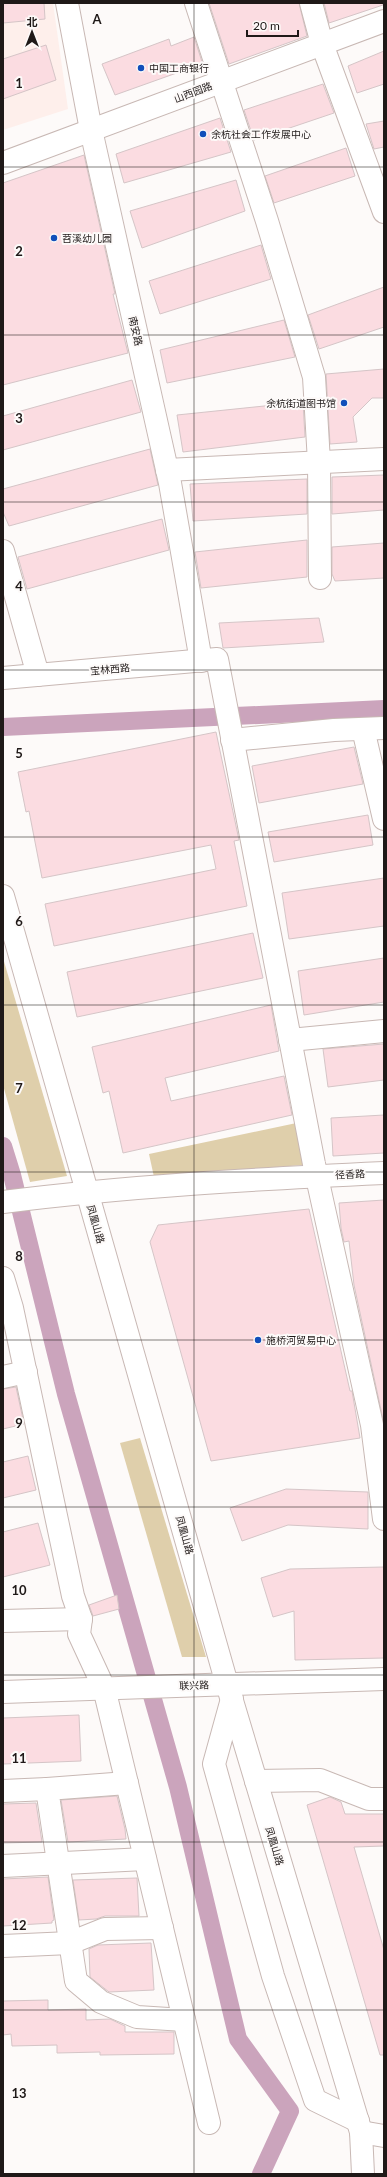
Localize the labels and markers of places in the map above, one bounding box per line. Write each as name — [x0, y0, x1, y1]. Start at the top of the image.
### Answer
place label: 中国工商银行 — [149, 62, 209, 74]
marker: 中国工商银行 — [136, 63, 146, 73]
place label: 余杭社会工作发展中心 — [211, 128, 311, 140]
marker: 余杭社会工作发展中心 — [198, 129, 208, 139]
place label: 苕溪幼儿园 — [62, 232, 112, 244]
marker: 苕溪幼儿园 — [49, 233, 59, 243]
place label: 余杭街道图书馆 — [266, 397, 336, 409]
marker: 余杭街道图书馆 — [339, 398, 349, 408]
place label: 施桥河贸易中心 — [266, 1334, 336, 1346]
marker: 施桥河贸易中心 — [253, 1335, 263, 1345]

